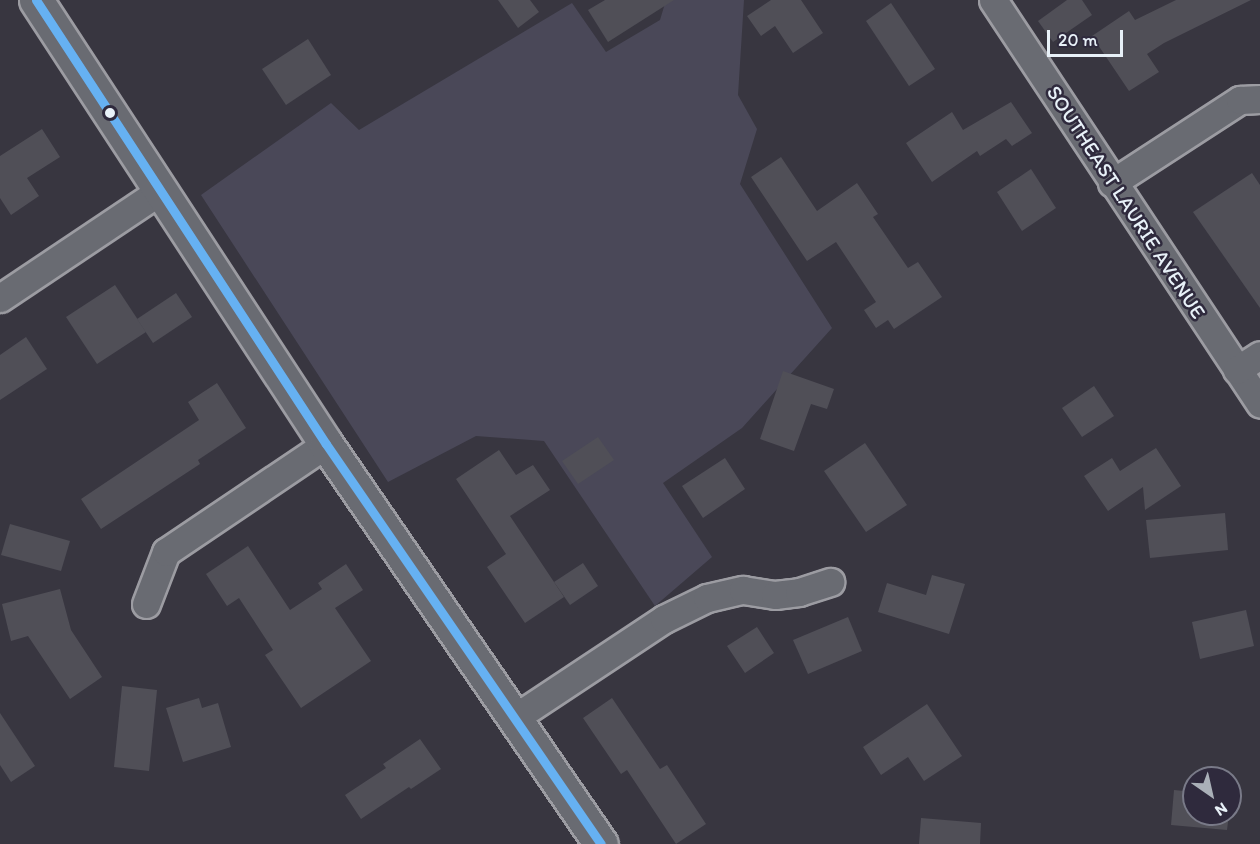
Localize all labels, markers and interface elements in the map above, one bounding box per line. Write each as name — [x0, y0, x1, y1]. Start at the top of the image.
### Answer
scale bar — [1050, 18, 1126, 56]
text: 20 m — [1058, 29, 1098, 51]
street label: SOUTHEAST LAURIE AVENUE — [1041, 81, 1211, 323]
unlabelled marker — [104, 107, 116, 119]
north arrow — [1182, 766, 1242, 826]
text: N — [1211, 799, 1231, 821]

